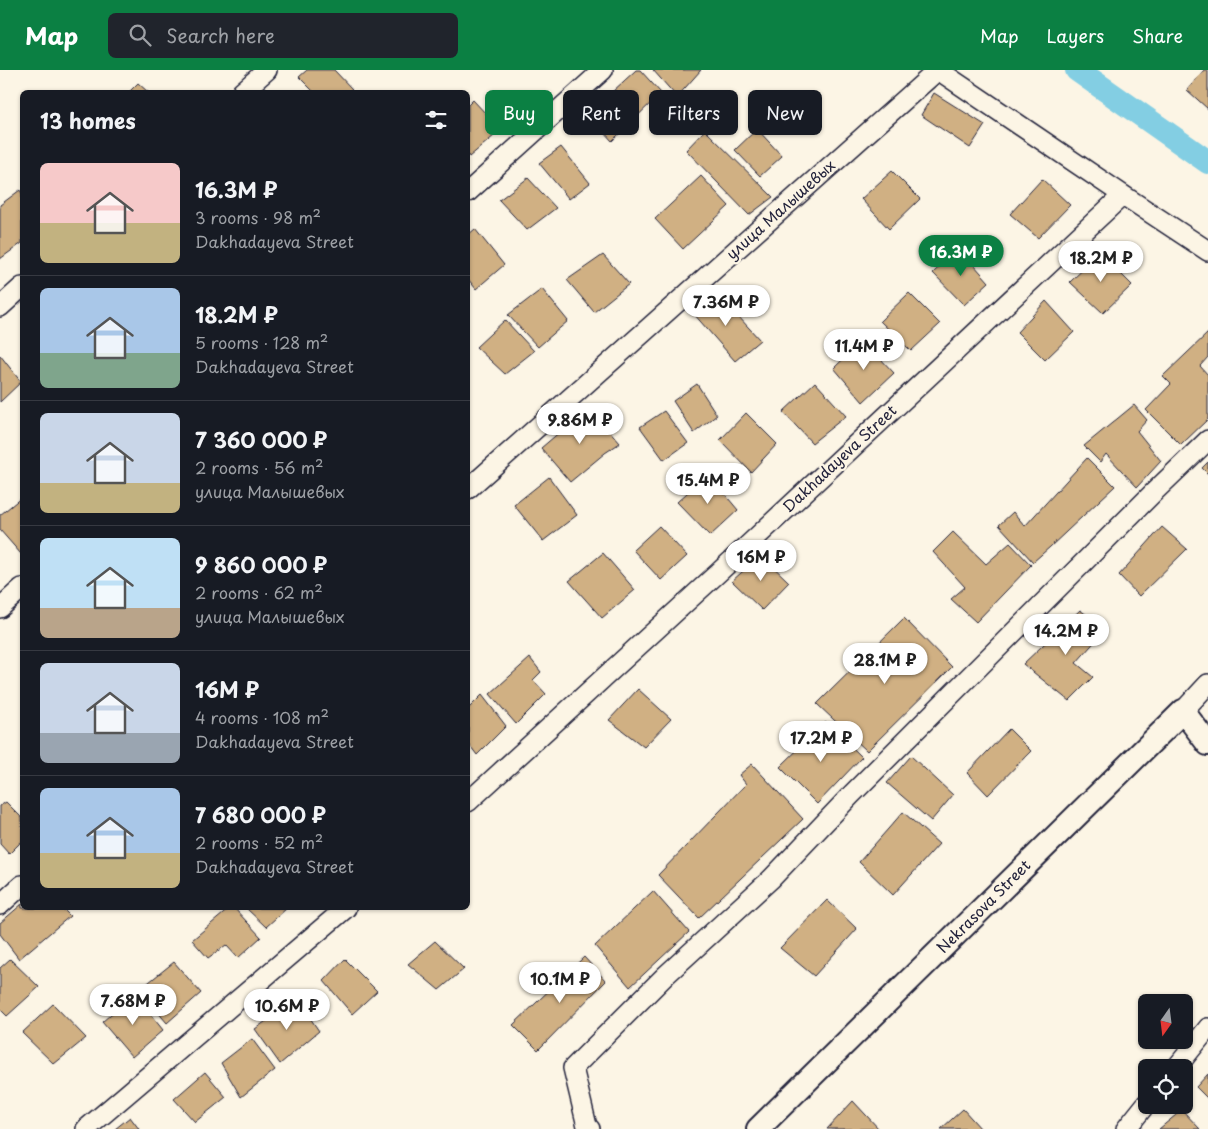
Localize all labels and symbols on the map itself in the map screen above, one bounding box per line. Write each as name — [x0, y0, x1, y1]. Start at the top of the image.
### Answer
street label: улица Малышевых — [720, 153, 840, 264]
pin: 16.3M ₽ — [915, 234, 1007, 277]
pin: 18.2M ₽ — [1055, 240, 1147, 283]
pin: 7.36M ₽ — [680, 284, 772, 327]
pin: 11.4M ₽ — [818, 328, 910, 371]
street label: Dakhadayeva Street — [777, 399, 901, 517]
pin: 9.86M ₽ — [534, 402, 626, 445]
pin: 15.4M ₽ — [662, 462, 754, 505]
pin: 16M ₽ — [726, 540, 796, 582]
pin: 14.2M ₽ — [1020, 614, 1112, 656]
pin: 28.1M ₽ — [839, 642, 931, 685]
pin: 17.2M ₽ — [775, 720, 867, 763]
street label: Nekrasova Street — [931, 854, 1035, 958]
pin: 10.1M ₽ — [514, 962, 606, 1004]
pin: 7.68M ₽ — [87, 984, 179, 1026]
pin: 10.6M ₽ — [241, 988, 333, 1031]
north arrow — [1138, 994, 1192, 1049]

